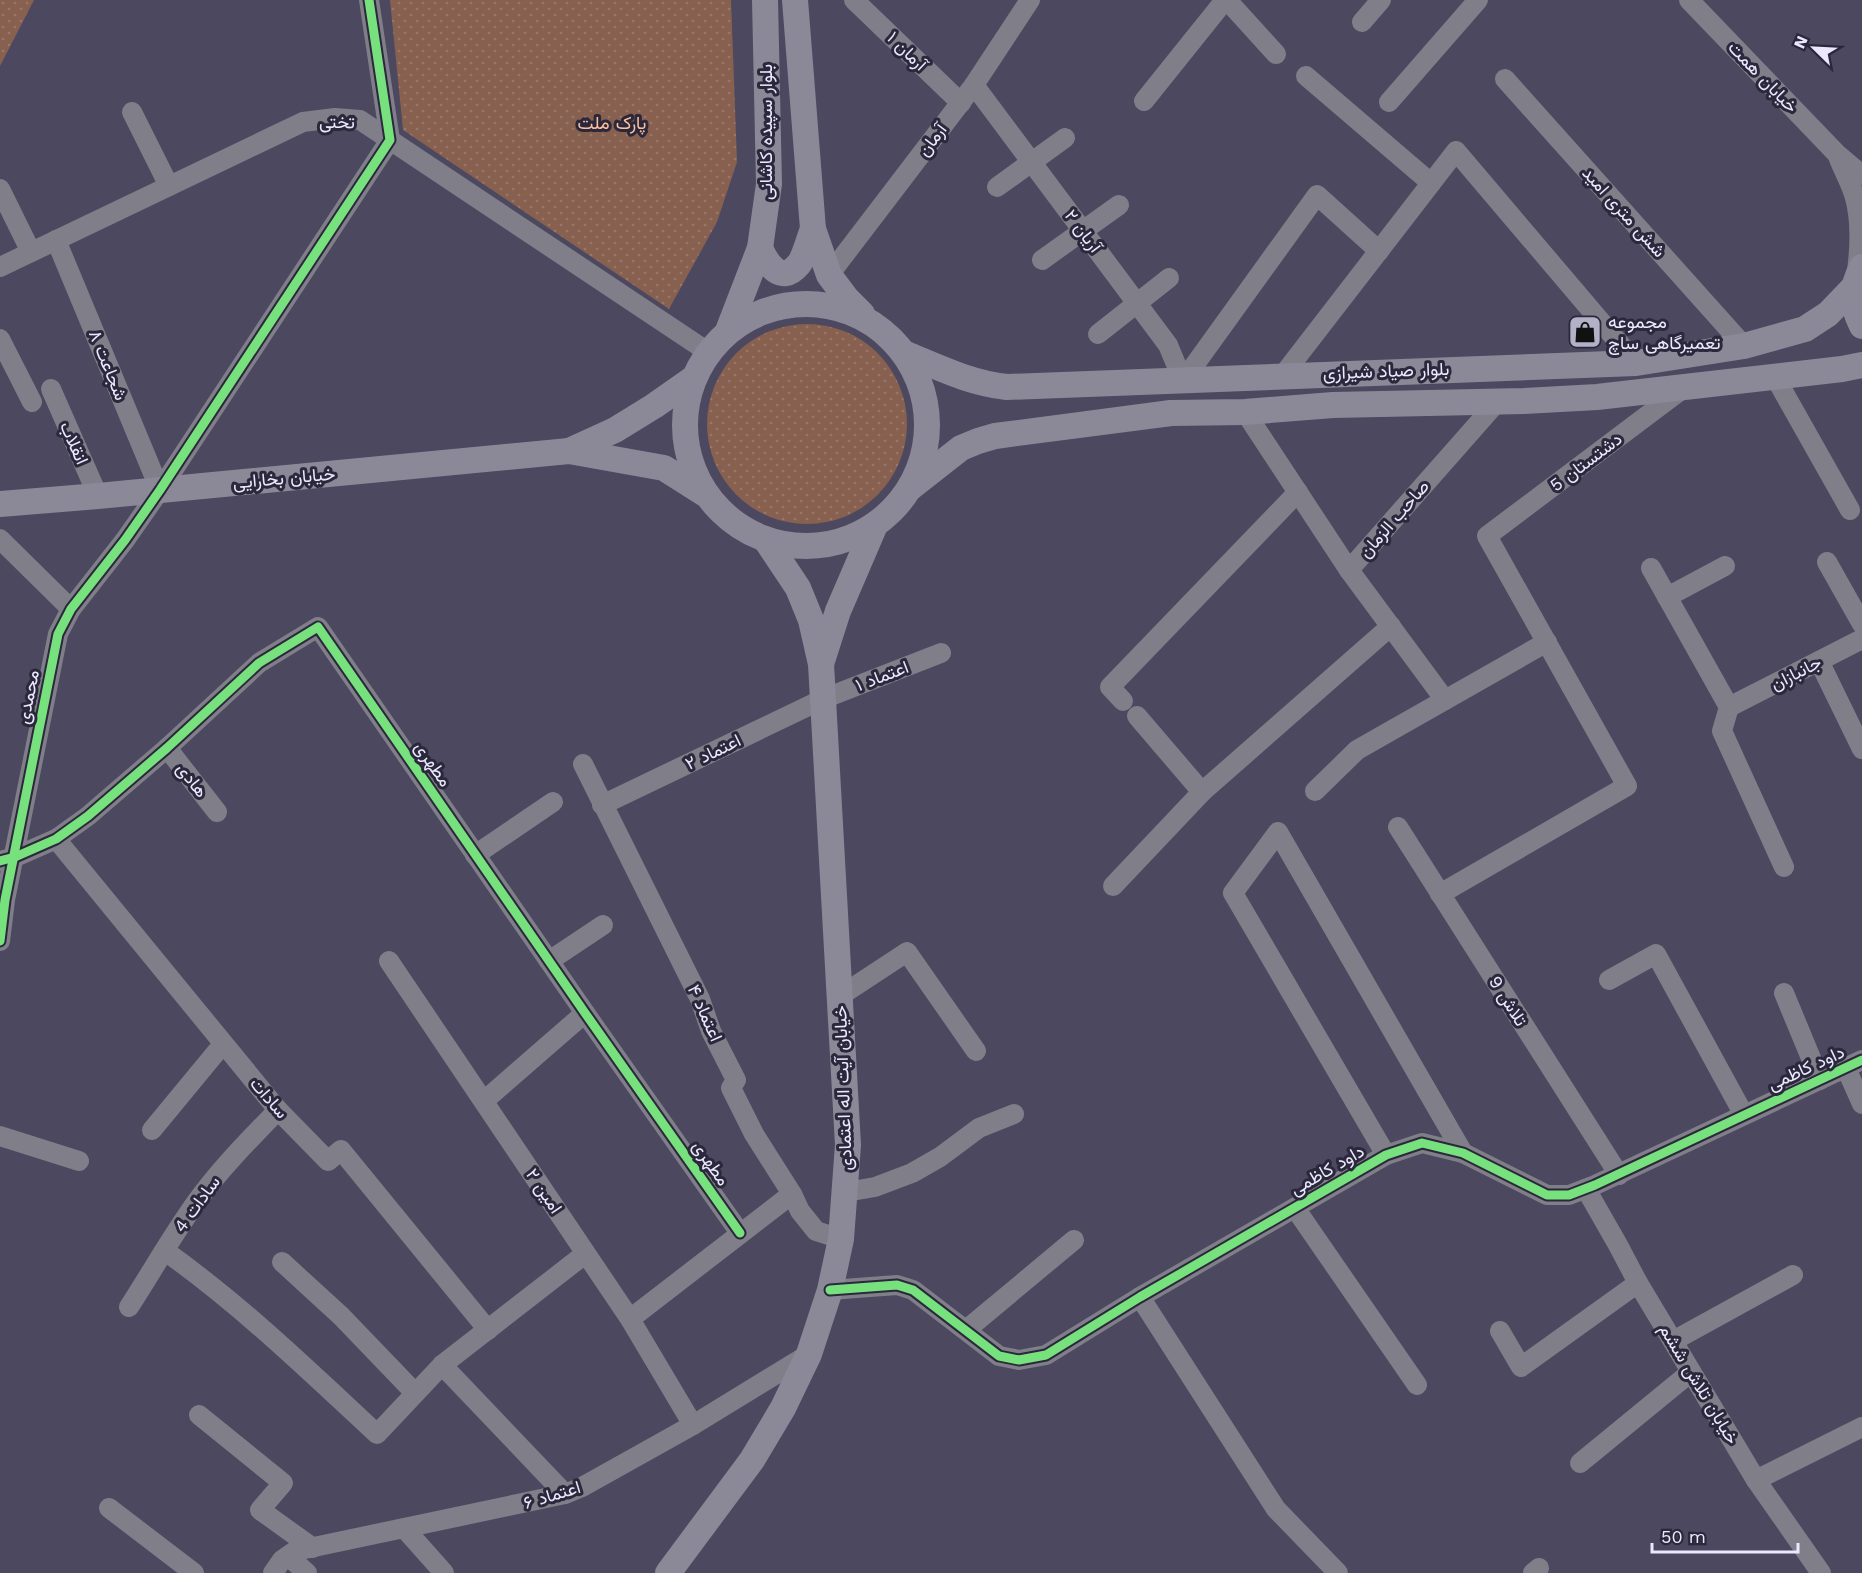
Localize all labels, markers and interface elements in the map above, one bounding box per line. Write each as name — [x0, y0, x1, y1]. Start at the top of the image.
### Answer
north arrow — [1784, 18, 1844, 78]
street label: آرمان ۱ — [883, 27, 933, 76]
text: N — [1790, 33, 1812, 51]
street label: خیابان همت — [1724, 37, 1803, 117]
street label: بلوار سپیده کاشانی — [755, 64, 778, 200]
street label: تختی — [319, 111, 355, 133]
park label: پارک ملت — [578, 112, 646, 135]
street label: آرمان — [913, 118, 953, 161]
street label: شش متری امید — [1578, 162, 1670, 262]
street label: آریان ۲ — [1060, 205, 1107, 258]
place label: مجموعه تعمیرگاهی ساچ — [1608, 311, 1721, 355]
shop icon: مجموعه تعمیرگاهی ساچ — [1567, 314, 1603, 350]
street label: شجاعت ۸ — [85, 327, 132, 403]
street label: بلوار صیاد شیرازی — [1322, 358, 1450, 384]
street label: انقلاب — [56, 418, 93, 468]
street label: دشتستان 5 — [1545, 428, 1626, 496]
street label: خیابان بخارایی — [232, 463, 336, 493]
street label: صاحب الزمان — [1354, 476, 1434, 562]
street label: جانبازان — [1767, 651, 1825, 695]
street label: اعتماد ۱ — [852, 656, 911, 695]
street label: محمدی — [12, 668, 44, 726]
street label: اعتماد ۲ — [682, 729, 744, 774]
street label: مطهری — [410, 737, 456, 791]
street label: هادی — [171, 758, 213, 802]
street label: تلاش 9 — [1484, 972, 1532, 1030]
street label: اعتماد ۴ — [684, 981, 727, 1045]
street label: خیابان آیت اله اعتمادی — [829, 1005, 857, 1171]
street label: داود کاظمی — [1764, 1041, 1848, 1095]
street label: سادات — [246, 1073, 293, 1122]
street label: مطهری — [688, 1136, 734, 1190]
street label: داود کاظمی — [1286, 1140, 1368, 1200]
street label: امین ۲ — [521, 1164, 567, 1218]
street label: سادات 4 — [169, 1171, 224, 1236]
street label: خیابان تلاش ششم — [1654, 1320, 1744, 1449]
street label: اعتماد ۶ — [521, 1476, 583, 1513]
scale bar — [1652, 1516, 1798, 1554]
text: 50 m — [1661, 1526, 1706, 1547]

